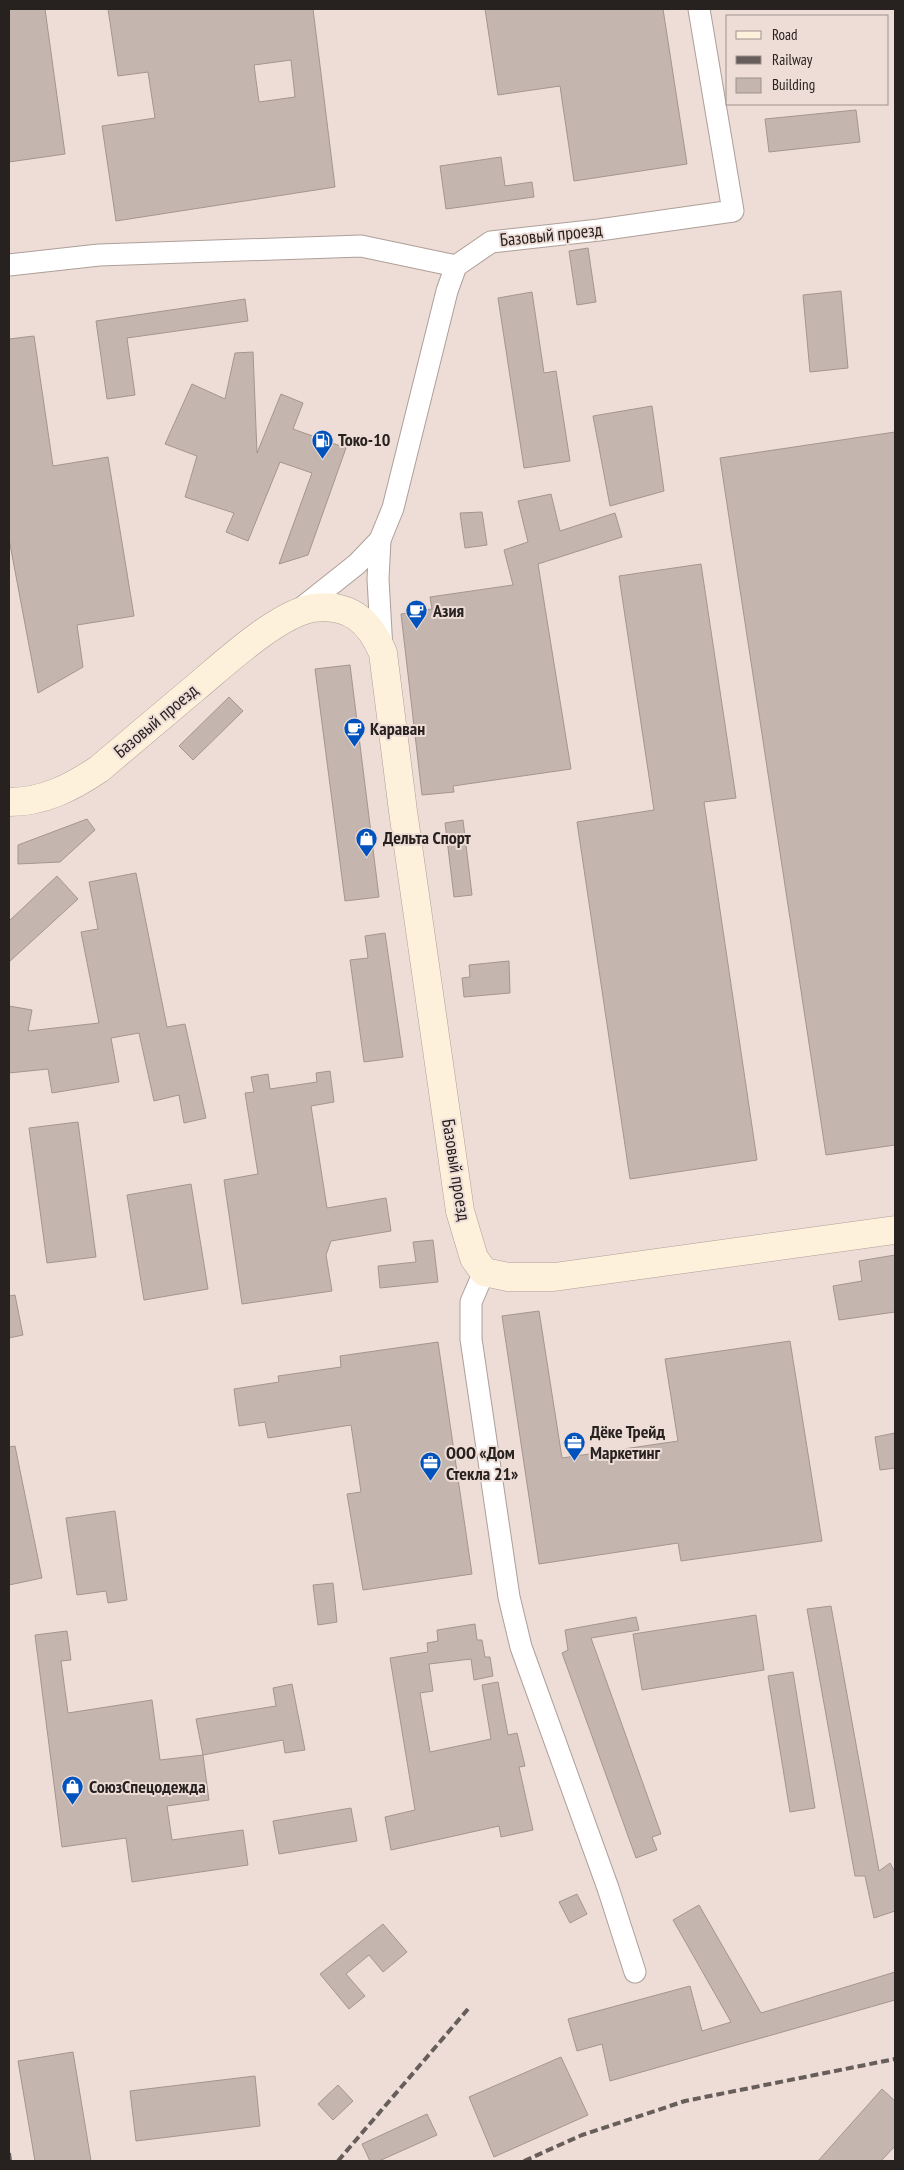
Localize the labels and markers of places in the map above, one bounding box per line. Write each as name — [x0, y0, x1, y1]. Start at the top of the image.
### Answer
fuel station icon: Токо-10 — [310, 428, 334, 459]
place label: Токо-10 — [338, 428, 390, 451]
cafe icon: Азия — [405, 599, 429, 630]
place label: Азия — [432, 599, 464, 622]
cafe icon: Караван — [342, 717, 366, 748]
place label: Караван — [370, 717, 425, 740]
shop icon: Дельта Спорт — [355, 826, 379, 857]
place label: Дельта Спорт — [383, 826, 472, 849]
place label: Дёке Трейд Маркетинг — [590, 1420, 665, 1464]
office icon: Дёке Трейд Маркетинг — [562, 1430, 586, 1461]
place label: ООО «Дом Стекла 21» — [446, 1441, 518, 1485]
office icon: ООО «Дом Стекла 21» — [418, 1451, 442, 1482]
shop icon: СоюзСпецодежда — [61, 1775, 85, 1806]
place label: СоюзСпецодежда — [89, 1775, 206, 1798]

